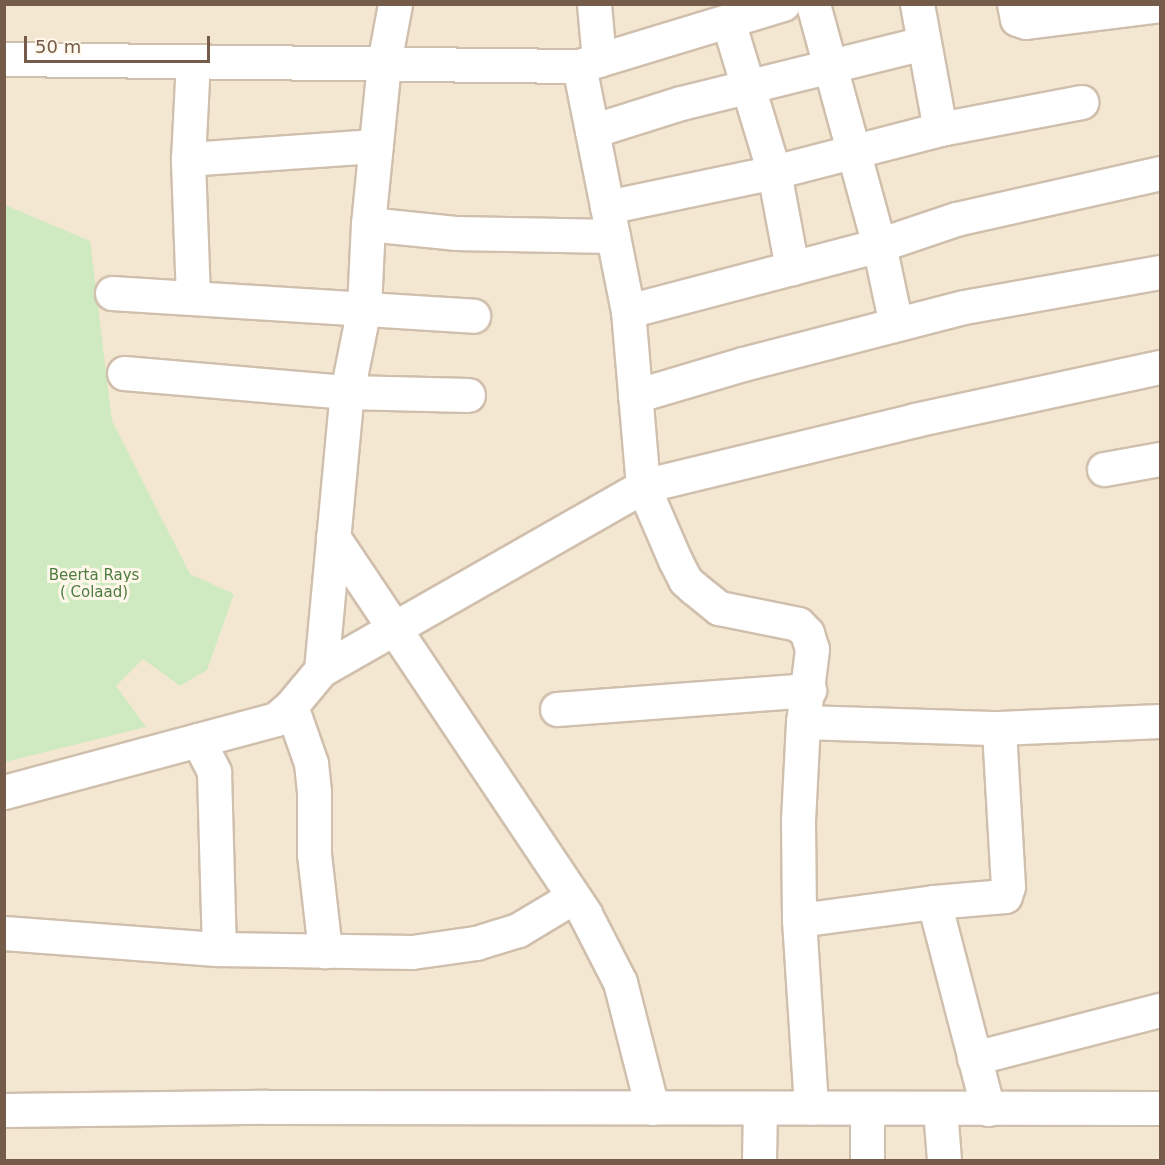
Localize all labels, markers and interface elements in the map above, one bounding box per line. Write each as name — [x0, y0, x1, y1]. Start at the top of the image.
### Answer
scale bar — [27, 24, 213, 62]
text: 50 m — [35, 36, 81, 57]
park label: Beerta Rays ( Colaad) — [49, 566, 139, 601]

